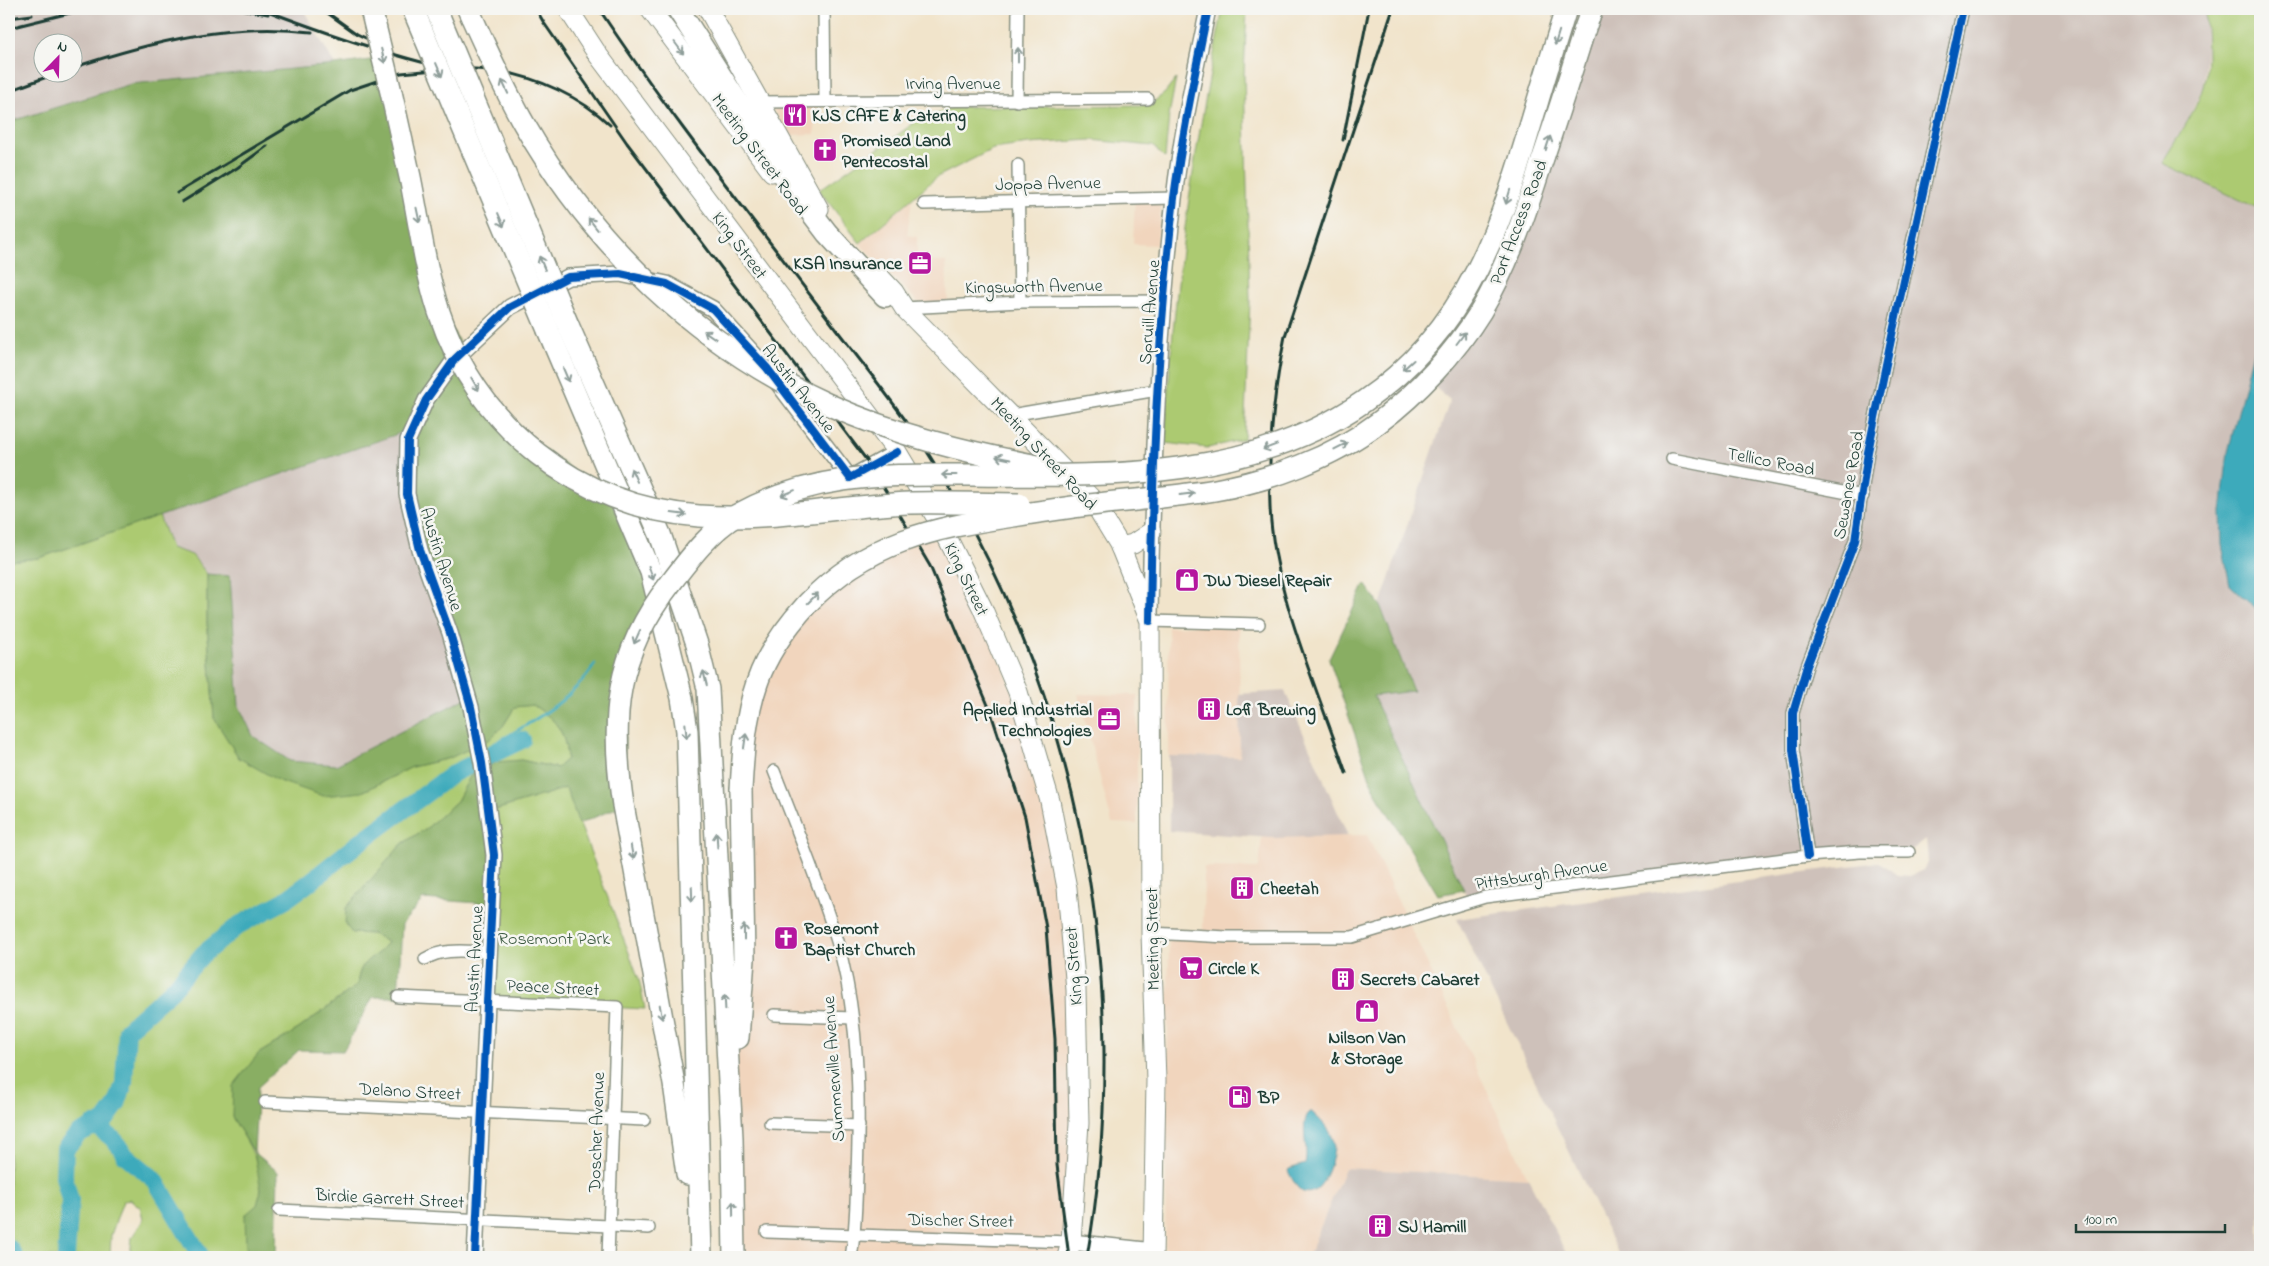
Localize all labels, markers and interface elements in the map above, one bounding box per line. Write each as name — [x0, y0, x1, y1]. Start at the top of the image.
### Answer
one-way arrow — [1552, 30, 1562, 46]
north arrow — [32, 32, 82, 82]
text: N — [54, 36, 71, 59]
one-way arrow — [674, 41, 684, 55]
one-way arrow — [379, 47, 388, 63]
one-way arrow — [1013, 47, 1022, 63]
one-way arrow — [434, 62, 444, 77]
street label: Irving Avenue — [905, 72, 1002, 99]
one-way arrow — [500, 80, 510, 95]
street label: Meeting Street Road — [703, 89, 813, 222]
restaurant icon: KJS CAFE & Catering — [782, 102, 808, 128]
place label: KJS CAFE & Catering — [812, 104, 966, 131]
place label: Promised Land Pentecostal — [842, 129, 952, 176]
one-way arrow — [1544, 135, 1553, 151]
church icon: Promised Land Pentecostal — [812, 137, 838, 163]
street label: Port Access Road — [1484, 156, 1556, 289]
street label: Joppa Avenue — [995, 171, 1102, 199]
one-way arrow — [1503, 189, 1513, 205]
one-way arrow — [414, 206, 423, 222]
street label: King Street — [704, 207, 773, 286]
one-way arrow — [497, 212, 507, 227]
one-way arrow — [587, 218, 598, 231]
office icon: KSA Insurance — [907, 250, 933, 276]
place label: KSA Insurance — [793, 252, 903, 278]
one-way arrow — [537, 256, 547, 271]
street label: Spruill Avenue — [1133, 258, 1169, 365]
street label: Kingsworth Avenue — [965, 274, 1104, 303]
one-way arrow — [704, 330, 718, 340]
one-way arrow — [1456, 332, 1467, 345]
street label: Austin Avenue — [754, 339, 841, 440]
one-way arrow — [1402, 359, 1415, 371]
one-way arrow — [562, 367, 572, 382]
one-way arrow — [470, 376, 480, 391]
street label: Meeting Street Road — [982, 392, 1102, 518]
street label: Sewanee Road — [1828, 429, 1872, 542]
one-way arrow — [1334, 441, 1349, 451]
street label: Tellico Road — [1725, 442, 1817, 484]
one-way arrow — [1262, 443, 1278, 452]
one-way arrow — [995, 453, 1011, 462]
one-way arrow — [629, 468, 639, 483]
one-way arrow — [941, 470, 958, 480]
one-way arrow — [781, 489, 796, 498]
one-way arrow — [1179, 489, 1195, 499]
street label: Austin Avenue — [412, 505, 468, 615]
one-way arrow — [670, 509, 686, 519]
street label: King Street — [935, 539, 994, 621]
one-way arrow — [647, 565, 656, 580]
shop icon: DW Diesel Repair — [1174, 567, 1200, 593]
place label: DW Diesel Repair — [1203, 569, 1332, 595]
one-way arrow — [807, 592, 819, 604]
one-way arrow — [632, 629, 642, 644]
one-way arrow — [700, 670, 709, 686]
building icon: Lofi Brewing — [1196, 696, 1222, 722]
place label: Applied Industrial Technologies — [963, 698, 1092, 746]
place label: Lofi Brewing — [1226, 698, 1316, 725]
office icon: Applied Industrial Technologies — [1096, 706, 1122, 732]
one-way arrow — [682, 723, 691, 739]
one-way arrow — [740, 734, 750, 750]
one-way arrow — [712, 832, 721, 848]
one-way arrow — [627, 844, 637, 860]
street label: Pittsburgh Avenue — [1473, 854, 1610, 899]
building icon: Cheetah — [1229, 875, 1255, 901]
place label: Cheetah — [1260, 877, 1319, 903]
one-way arrow — [687, 886, 696, 902]
street label: Meeting Street — [1140, 887, 1169, 991]
street label: Austin Avenue — [460, 904, 492, 1013]
place label: Rosemont Baptist Church — [803, 917, 916, 964]
one-way arrow — [739, 924, 749, 940]
church icon: Rosemont Baptist Church — [773, 925, 799, 951]
street label: King Street — [1059, 926, 1092, 1006]
park label: Rosemont Park — [498, 927, 610, 953]
supermarket icon: Circle K — [1178, 955, 1204, 981]
place label: Circle K — [1208, 957, 1260, 983]
building icon: Secrets Cabaret — [1330, 966, 1356, 992]
place label: Secrets Cabaret — [1360, 968, 1480, 994]
street label: Peace Street — [506, 974, 600, 1004]
one-way arrow — [720, 994, 729, 1010]
street label: Summerville Avenue — [817, 994, 853, 1143]
shop icon: Nilson Van & Storage — [1354, 998, 1380, 1024]
one-way arrow — [657, 1004, 667, 1020]
place label: Nilson Van & Storage — [1328, 1026, 1406, 1074]
street label: Doscher Avenue — [583, 1071, 613, 1194]
street label: Delano Street — [357, 1077, 462, 1109]
fuel station icon: BP — [1227, 1084, 1253, 1110]
place label: BP — [1257, 1086, 1280, 1112]
street label: Birdie Garrett Street — [314, 1183, 465, 1217]
one-way arrow — [728, 1201, 738, 1217]
scale bar — [2076, 1201, 2225, 1233]
street label: Discher Street — [907, 1208, 1014, 1236]
text: 100 m — [2084, 1209, 2117, 1231]
building icon: SJ Hamill — [1367, 1213, 1393, 1239]
place label: SJ Hamill — [1398, 1215, 1466, 1241]

